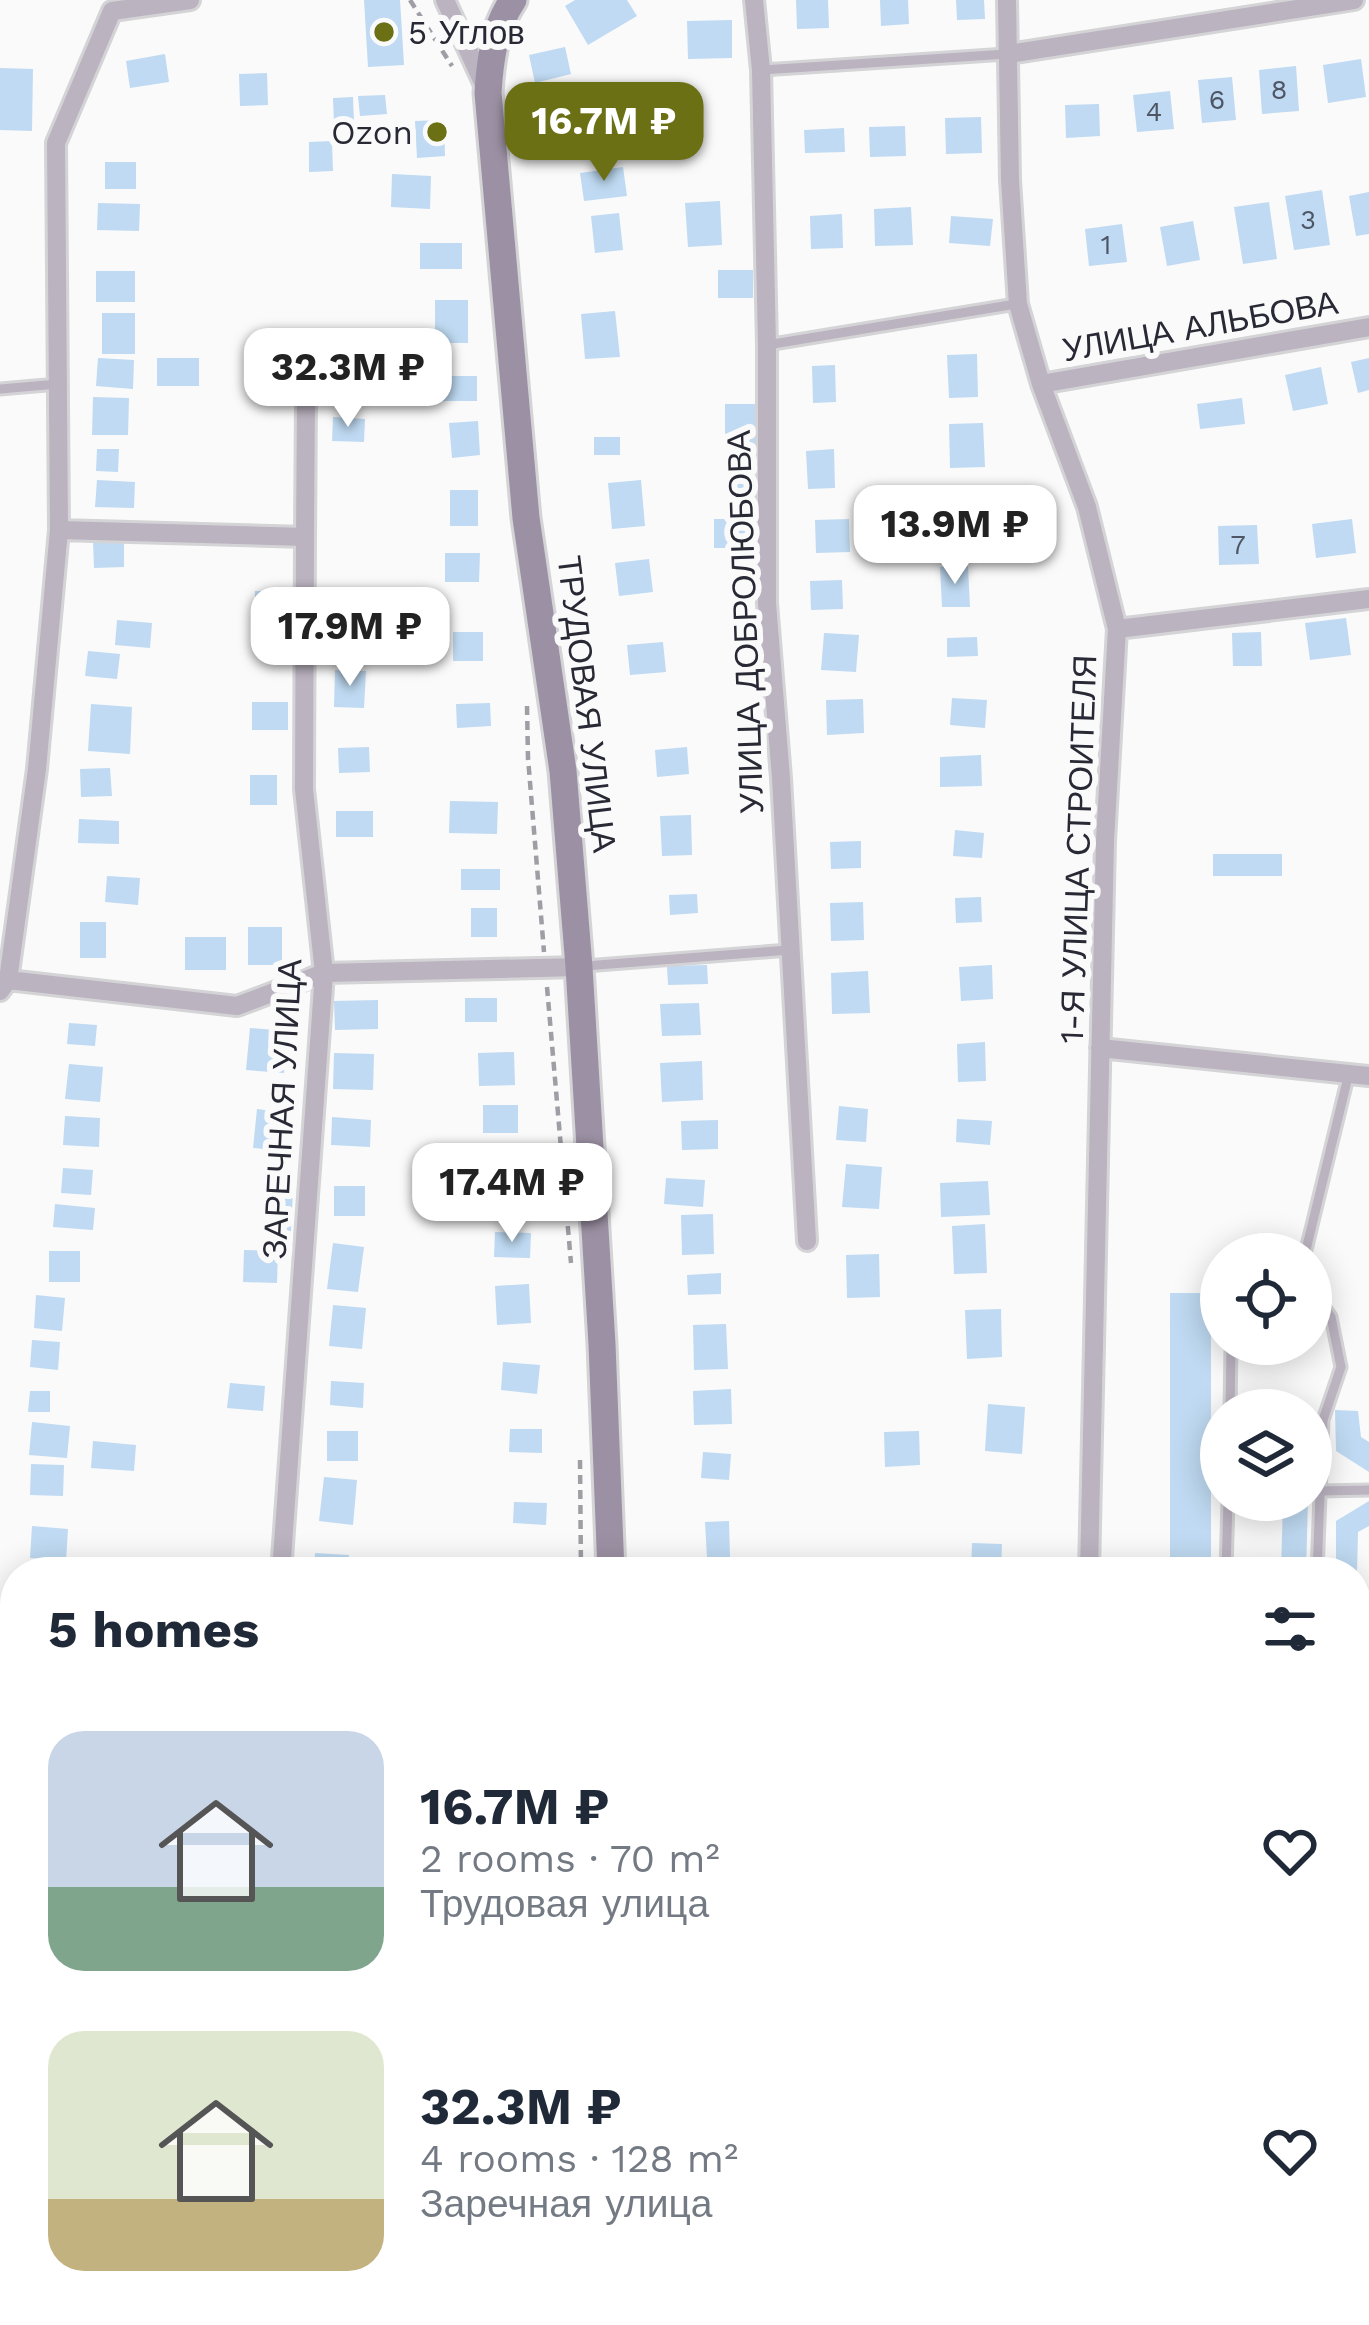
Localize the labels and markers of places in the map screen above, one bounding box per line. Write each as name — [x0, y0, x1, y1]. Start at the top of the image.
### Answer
place label: 5 Углов — [408, 13, 525, 52]
marker: 5 Углов — [371, 19, 397, 45]
pin: 16.7M ₽ — [493, 82, 715, 184]
place label: Ozon — [331, 113, 413, 152]
marker: Ozon — [424, 119, 450, 145]
pin: 32.3M ₽ — [237, 328, 459, 430]
pin: 13.9M ₽ — [844, 485, 1066, 587]
pin: 17.9M ₽ — [239, 587, 461, 689]
pin: 17.4M ₽ — [401, 1143, 623, 1245]

